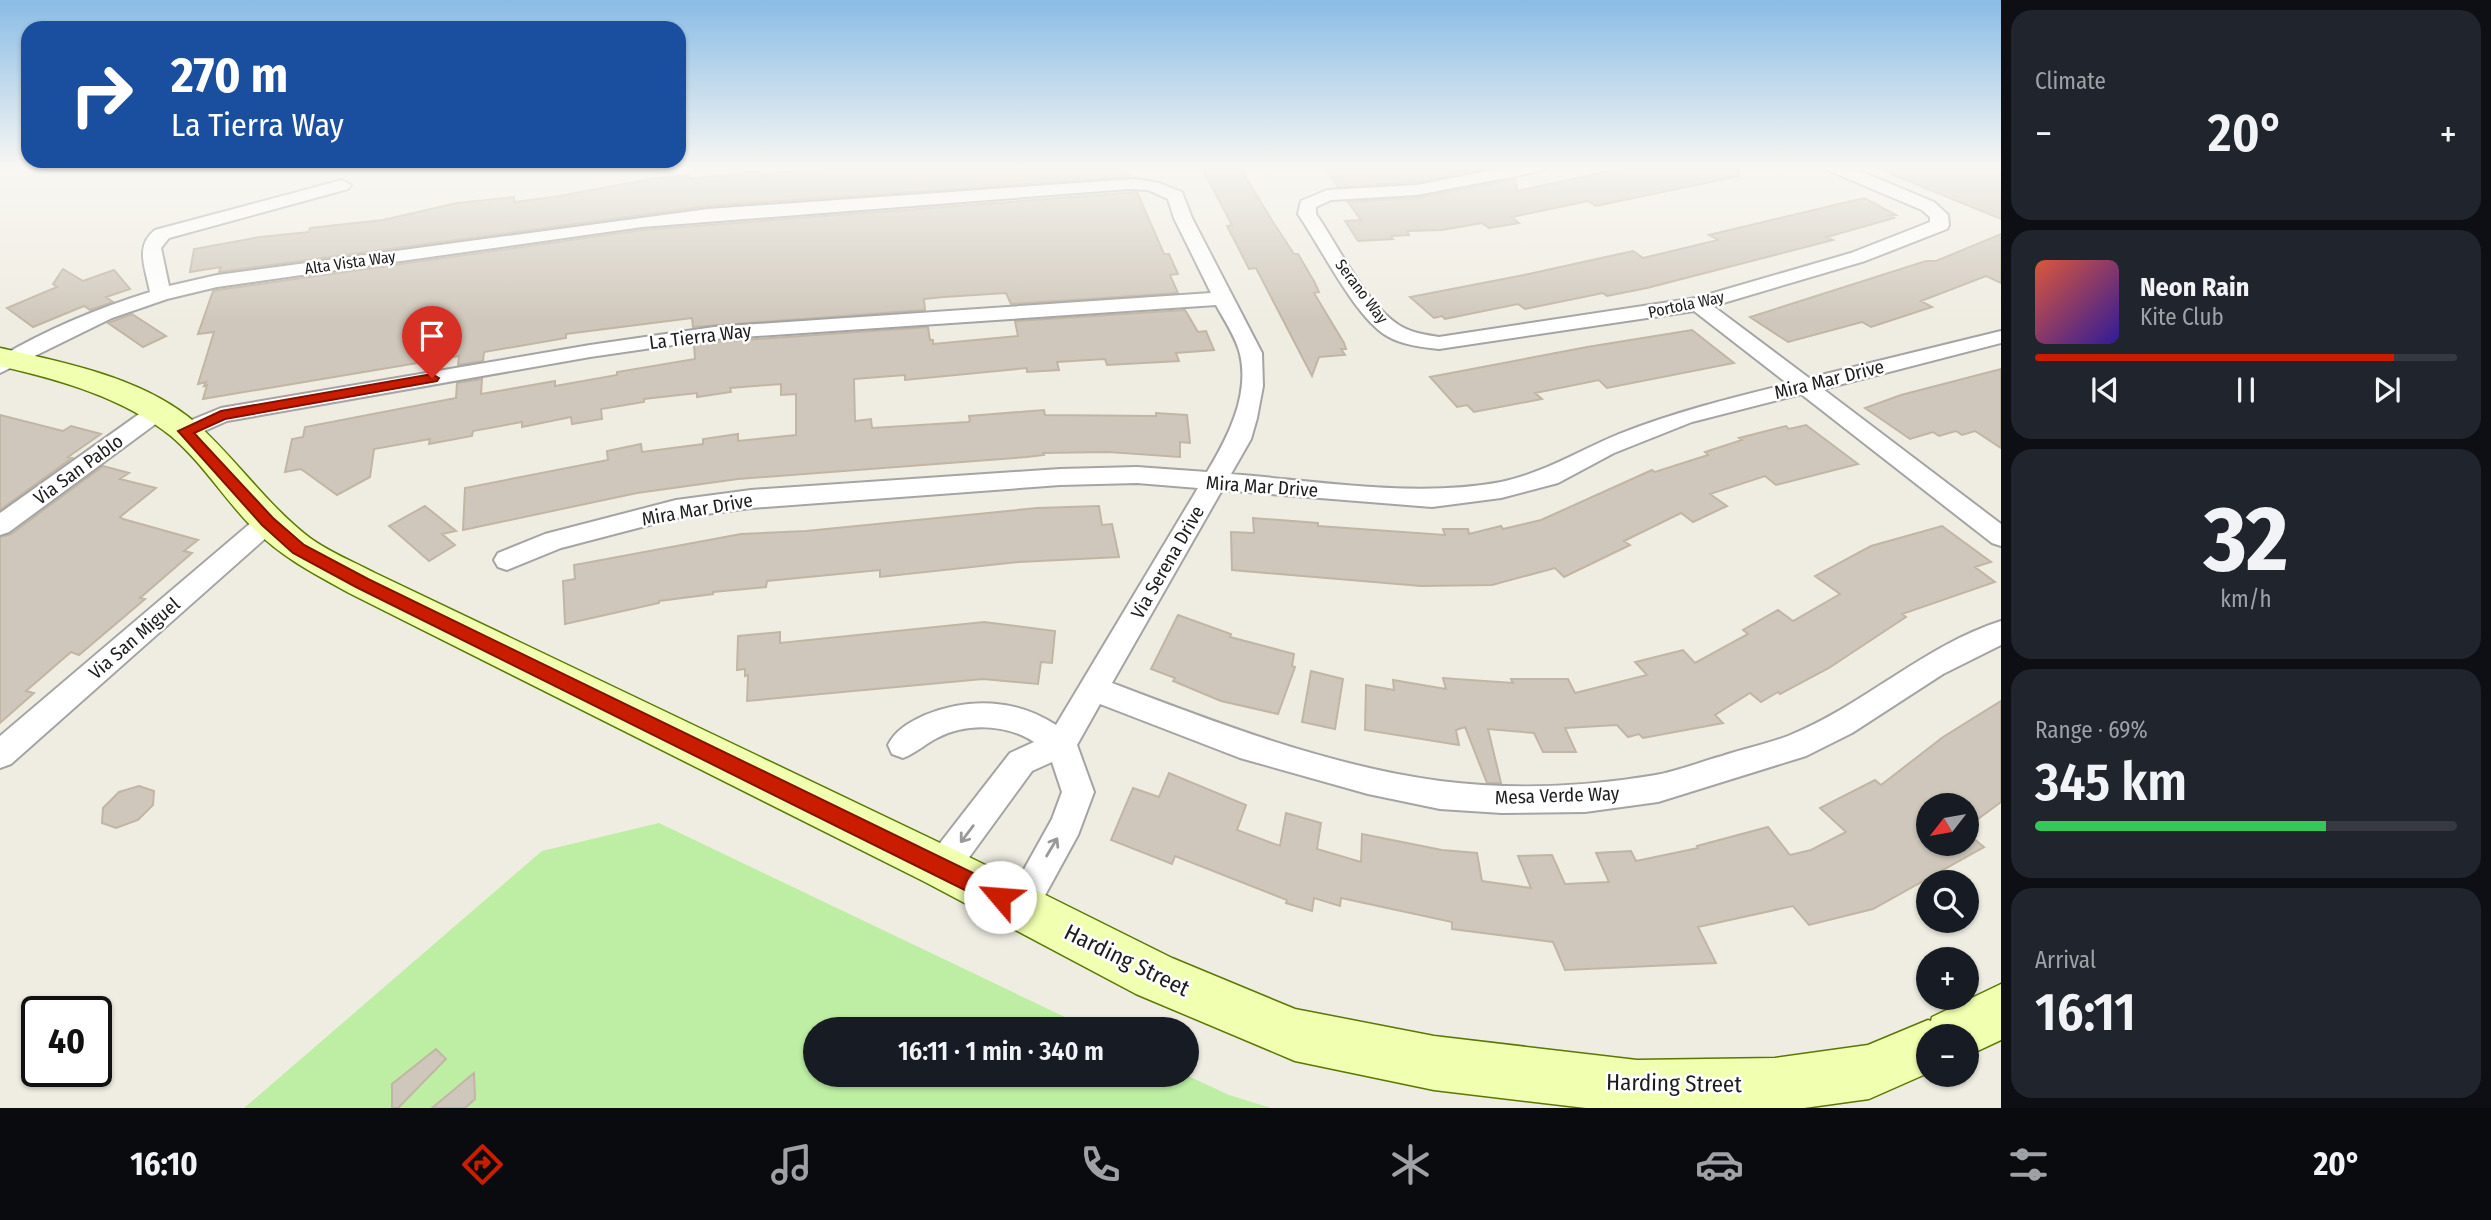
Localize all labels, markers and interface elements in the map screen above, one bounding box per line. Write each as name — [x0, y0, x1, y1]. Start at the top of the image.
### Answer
text: 270 m — [171, 46, 288, 105]
icon: right — [56, 49, 147, 140]
text: Climate — [2035, 67, 2106, 95]
text: 20° — [2208, 102, 2284, 165]
text: La Tierra Way — [171, 106, 344, 144]
text: − — [2035, 111, 2052, 157]
text: + — [2440, 111, 2457, 157]
street label: Alta Vista Way — [304, 247, 397, 278]
street label: Serano Way — [1331, 255, 1392, 328]
text: Neon Rain — [2140, 272, 2249, 303]
street label: Portola Way — [1646, 287, 1727, 322]
text: Kite Club — [2140, 303, 2224, 331]
pin — [402, 306, 462, 378]
icon: arrive — [413, 317, 451, 355]
street label: La Tierra Way — [648, 319, 753, 354]
street label: Mira Mar Drive — [1772, 355, 1886, 404]
icon: previous — [2086, 371, 2124, 409]
icon: pause — [2227, 371, 2265, 409]
icon: next — [2368, 371, 2406, 409]
street label: Via San Pablo — [29, 429, 127, 509]
street label: Mira Mar Drive — [1205, 471, 1319, 502]
text: 32 — [2204, 485, 2288, 594]
street label: Mira Mar Drive — [640, 488, 754, 531]
street label: Via Serena Drive — [1126, 502, 1209, 623]
text: km/h — [2220, 585, 2272, 613]
street label: Via San Miguel — [84, 593, 184, 684]
text: Range · 69% — [2035, 716, 2148, 744]
text: 345 km — [2035, 751, 2187, 814]
street label: Mesa Verde Way — [1494, 782, 1620, 809]
north arrow — [1916, 793, 1979, 856]
map controls — [1916, 793, 1979, 1087]
one-way arrow — [959, 825, 974, 843]
one-way arrow — [1046, 838, 1060, 858]
position arrow — [963, 860, 1037, 934]
button: search — [1916, 870, 1979, 933]
street label: Harding Street — [1060, 918, 1195, 1003]
text: Arrival — [2035, 946, 2096, 974]
button: + — [1916, 947, 1979, 1010]
text: 16:11 — [2035, 981, 2136, 1044]
speed limit sign: 40 — [21, 996, 112, 1087]
button: − — [1916, 1024, 1979, 1087]
text: 16:11 · 1 min · 340 m — [898, 1036, 1104, 1067]
street label: Harding Street — [1606, 1068, 1743, 1098]
icon: directions — [458, 1140, 507, 1189]
icon: music — [767, 1140, 816, 1189]
icon: phone — [1076, 1140, 1125, 1189]
icon: climate — [1386, 1140, 1435, 1189]
icon: car — [1695, 1140, 1744, 1189]
icon: filters — [2004, 1140, 2053, 1189]
text: 16:10 — [130, 1145, 198, 1183]
text: 20° — [2314, 1145, 2361, 1183]

